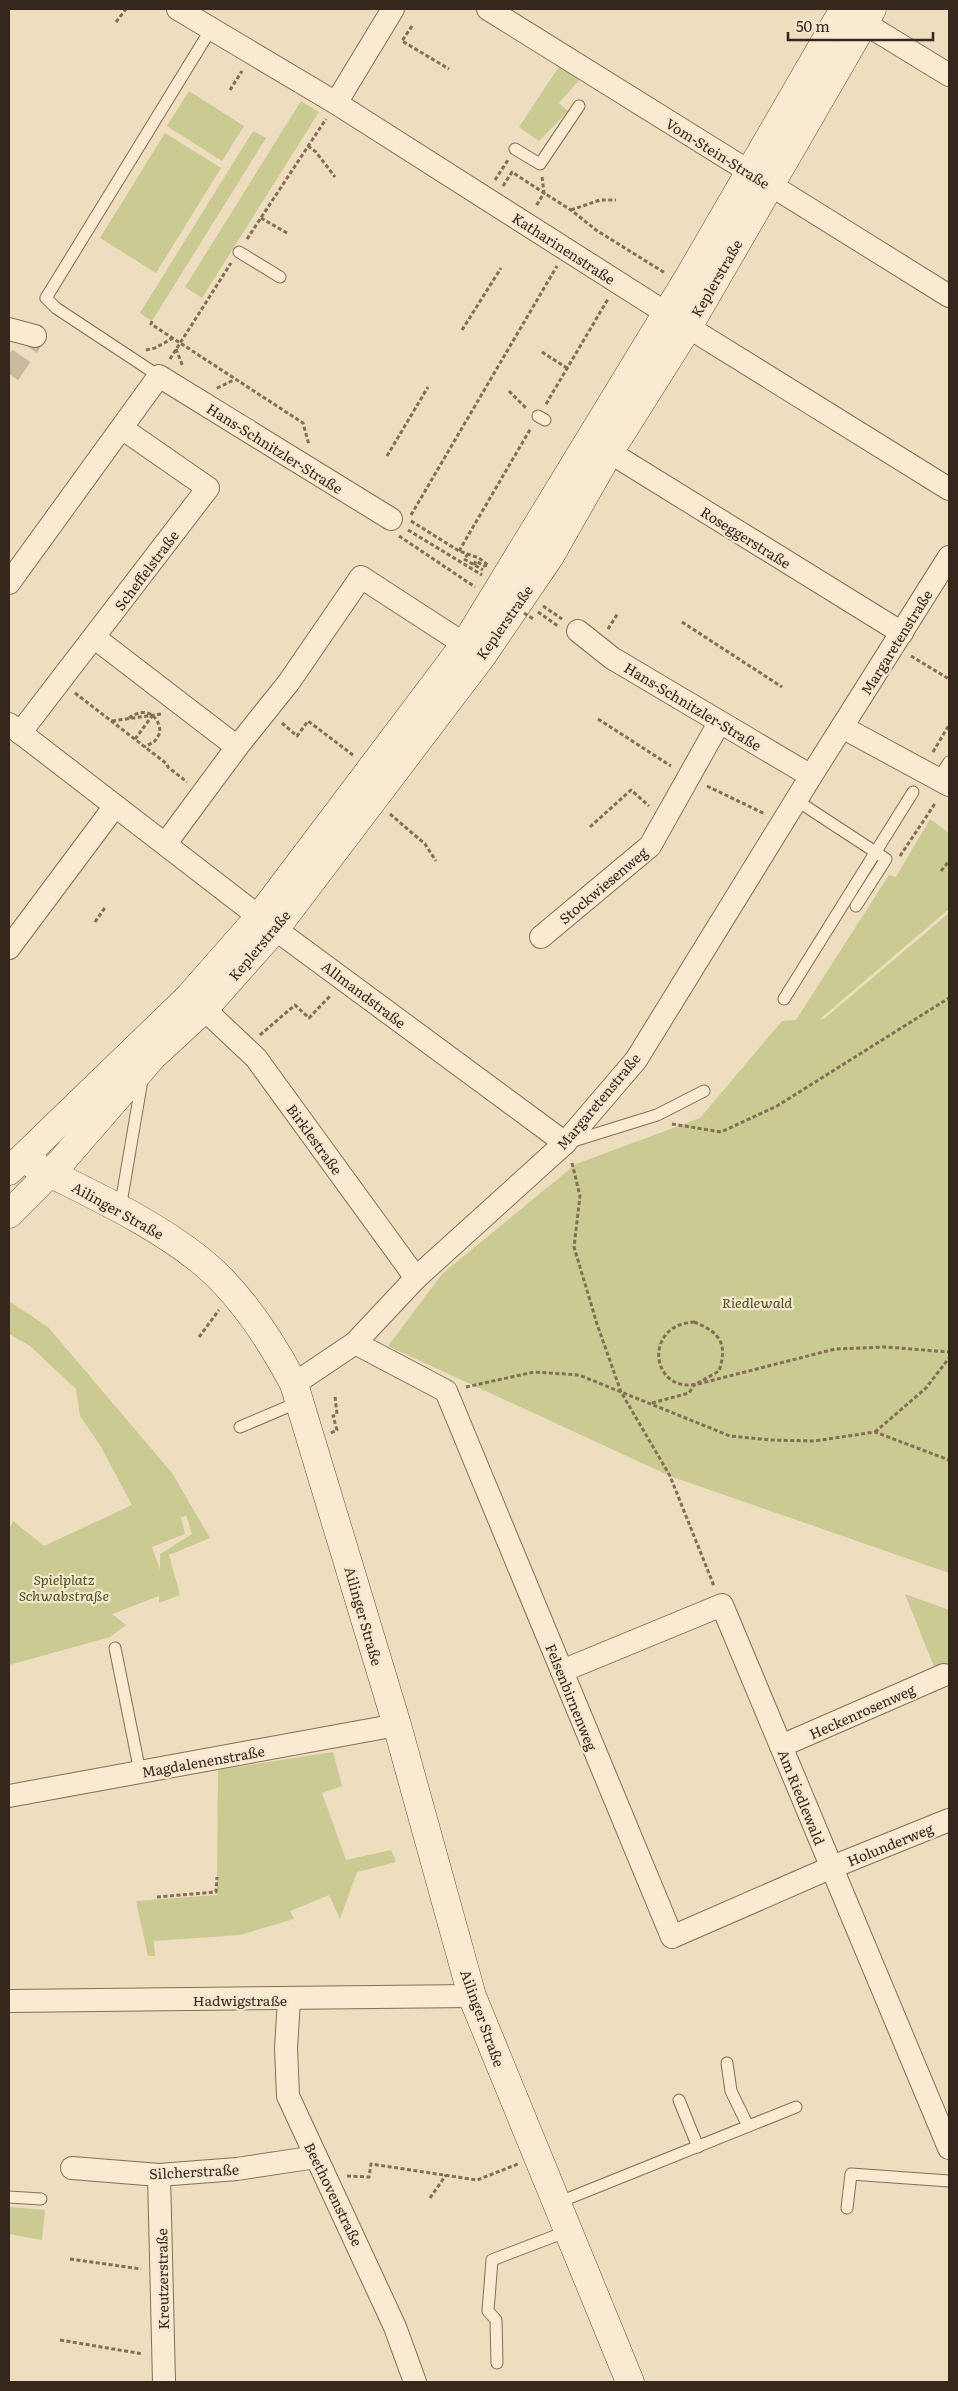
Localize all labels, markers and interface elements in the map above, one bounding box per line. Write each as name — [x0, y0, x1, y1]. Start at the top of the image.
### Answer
scale bar — [788, 10, 933, 42]
text: 50 m — [796, 14, 830, 37]
street label: Vom-Stein-Straße — [662, 113, 774, 193]
street label: Katharinenstraße — [509, 207, 619, 289]
street label: Keplerstraße — [686, 236, 746, 320]
street label: Hans-Schnitzler-Straße — [203, 398, 347, 498]
street label: Roseggerstraße — [697, 501, 795, 573]
street label: Scheffelstraße — [109, 526, 183, 614]
street label: Keplerstraße — [471, 581, 537, 663]
street label: Margaretenstraße — [856, 586, 936, 698]
street label: Hans-Schnitzler-Straße — [621, 657, 765, 755]
street label: Stockwiesenweg — [554, 842, 652, 928]
street label: Keplerstraße — [224, 905, 294, 985]
street label: Allmandstraße — [318, 956, 410, 1032]
street label: Margaretenstraße — [552, 1048, 644, 1154]
street label: Birklestraße — [283, 1100, 347, 1178]
street label: Ailinger Straße — [68, 1176, 168, 1244]
park label: Riedlewald — [722, 1292, 792, 1312]
street label: Ailinger Straße — [340, 1564, 388, 1668]
park label: Spielplatz Schwabstraße — [19, 1569, 110, 1605]
street label: Felsenbirnenweg — [541, 1640, 603, 1754]
street label: Heckenrosenweg — [806, 1679, 918, 1743]
street label: Magdalenenstraße — [140, 1740, 266, 1782]
street label: Am Riedlewald — [774, 1746, 830, 1848]
street label: Holunderweg — [844, 1818, 936, 1870]
street label: Ailinger Straße — [456, 1967, 510, 2069]
street label: Hadwigstraße — [193, 1990, 287, 2010]
street label: Beethovenstraße — [300, 2139, 368, 2249]
street label: Silcherstraße — [149, 2159, 239, 2183]
street label: Kreutzerstraße — [151, 2228, 173, 2330]

